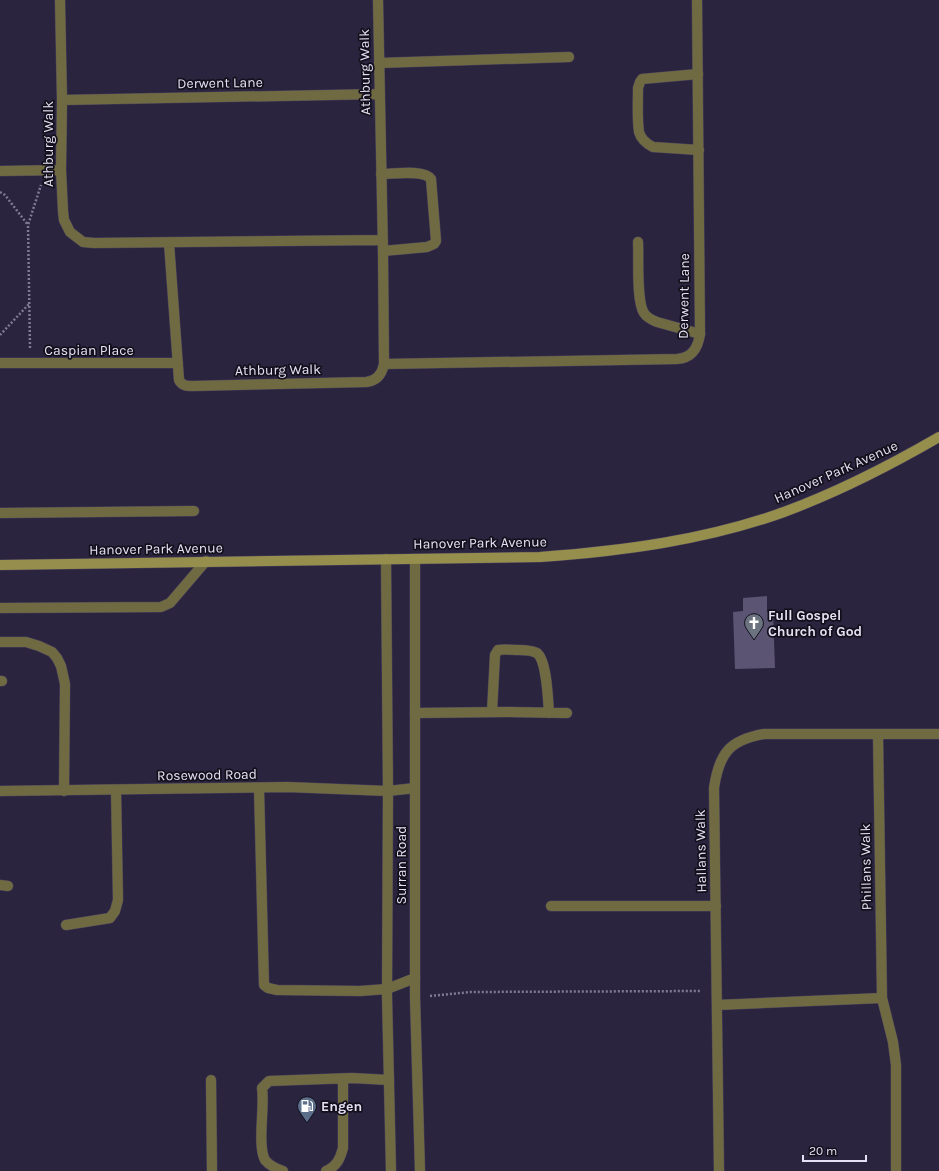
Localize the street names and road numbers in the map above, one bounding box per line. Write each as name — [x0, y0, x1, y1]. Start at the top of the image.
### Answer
street label: Athburg Walk — [356, 29, 374, 115]
street label: Derwent Lane — [177, 74, 263, 92]
street label: Athburg Walk — [40, 101, 57, 187]
street label: Derwent Lane — [675, 253, 693, 339]
street label: Caspian Place — [44, 342, 134, 359]
street label: Athburg Walk — [235, 361, 321, 379]
street label: Hanover Park Avenue — [772, 437, 900, 507]
street label: Hanover Park Avenue — [413, 533, 547, 553]
street label: Hanover Park Avenue — [89, 539, 223, 559]
street label: Rosewood Road — [157, 766, 257, 784]
street label: Hallans Walk — [692, 809, 710, 893]
street label: Phillans Walk — [857, 823, 875, 910]
street label: Surran Road — [393, 826, 410, 904]

